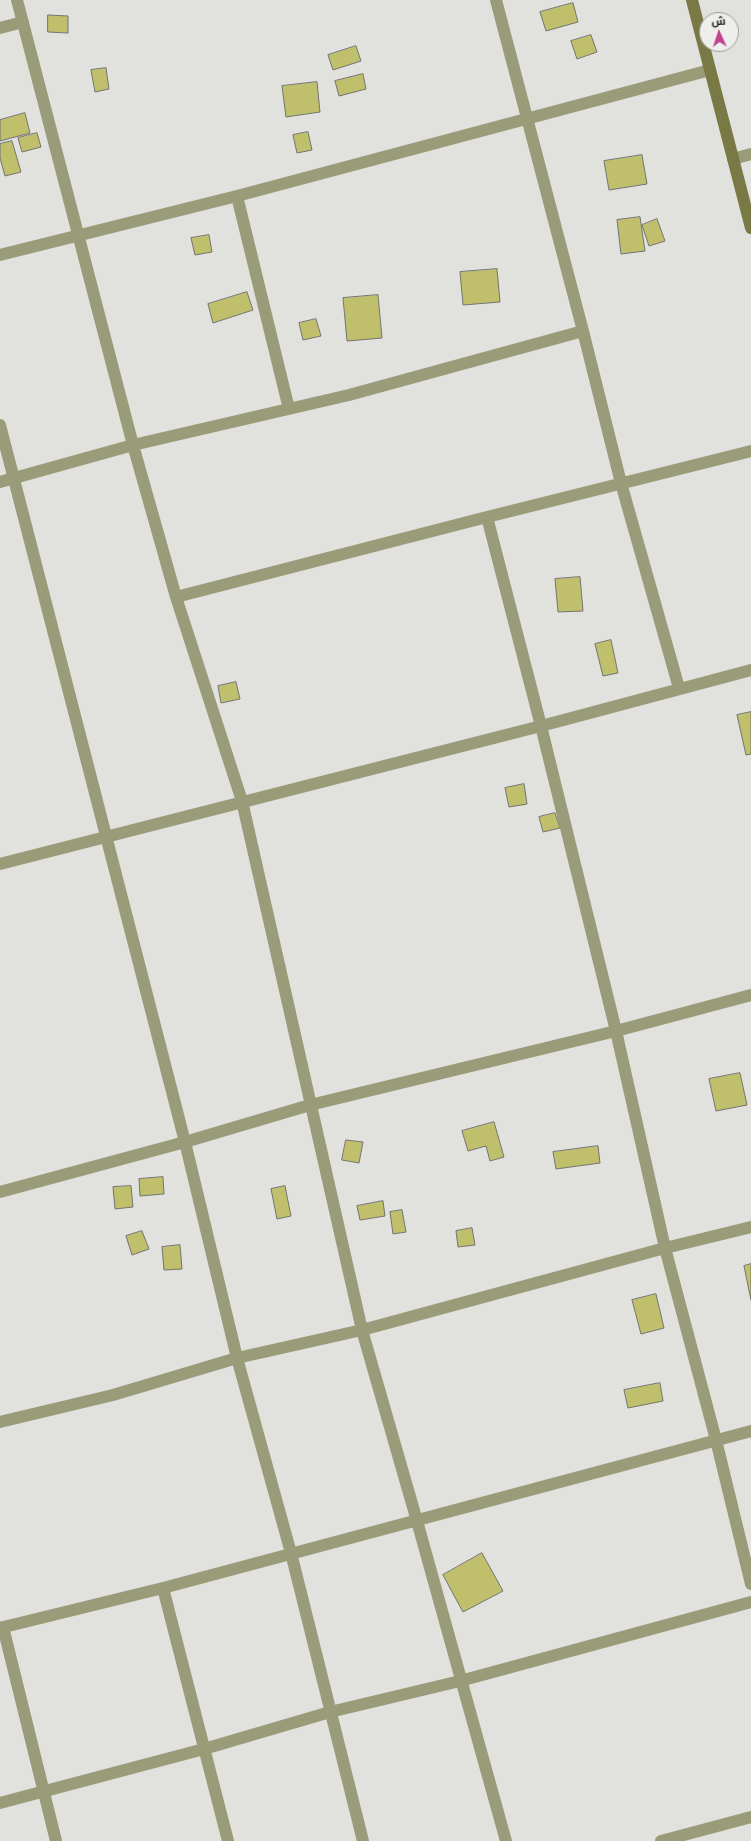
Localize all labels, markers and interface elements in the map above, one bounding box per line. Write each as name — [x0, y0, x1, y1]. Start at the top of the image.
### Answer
north arrow — [699, 12, 739, 52]
text: ش — [711, 15, 726, 27]

